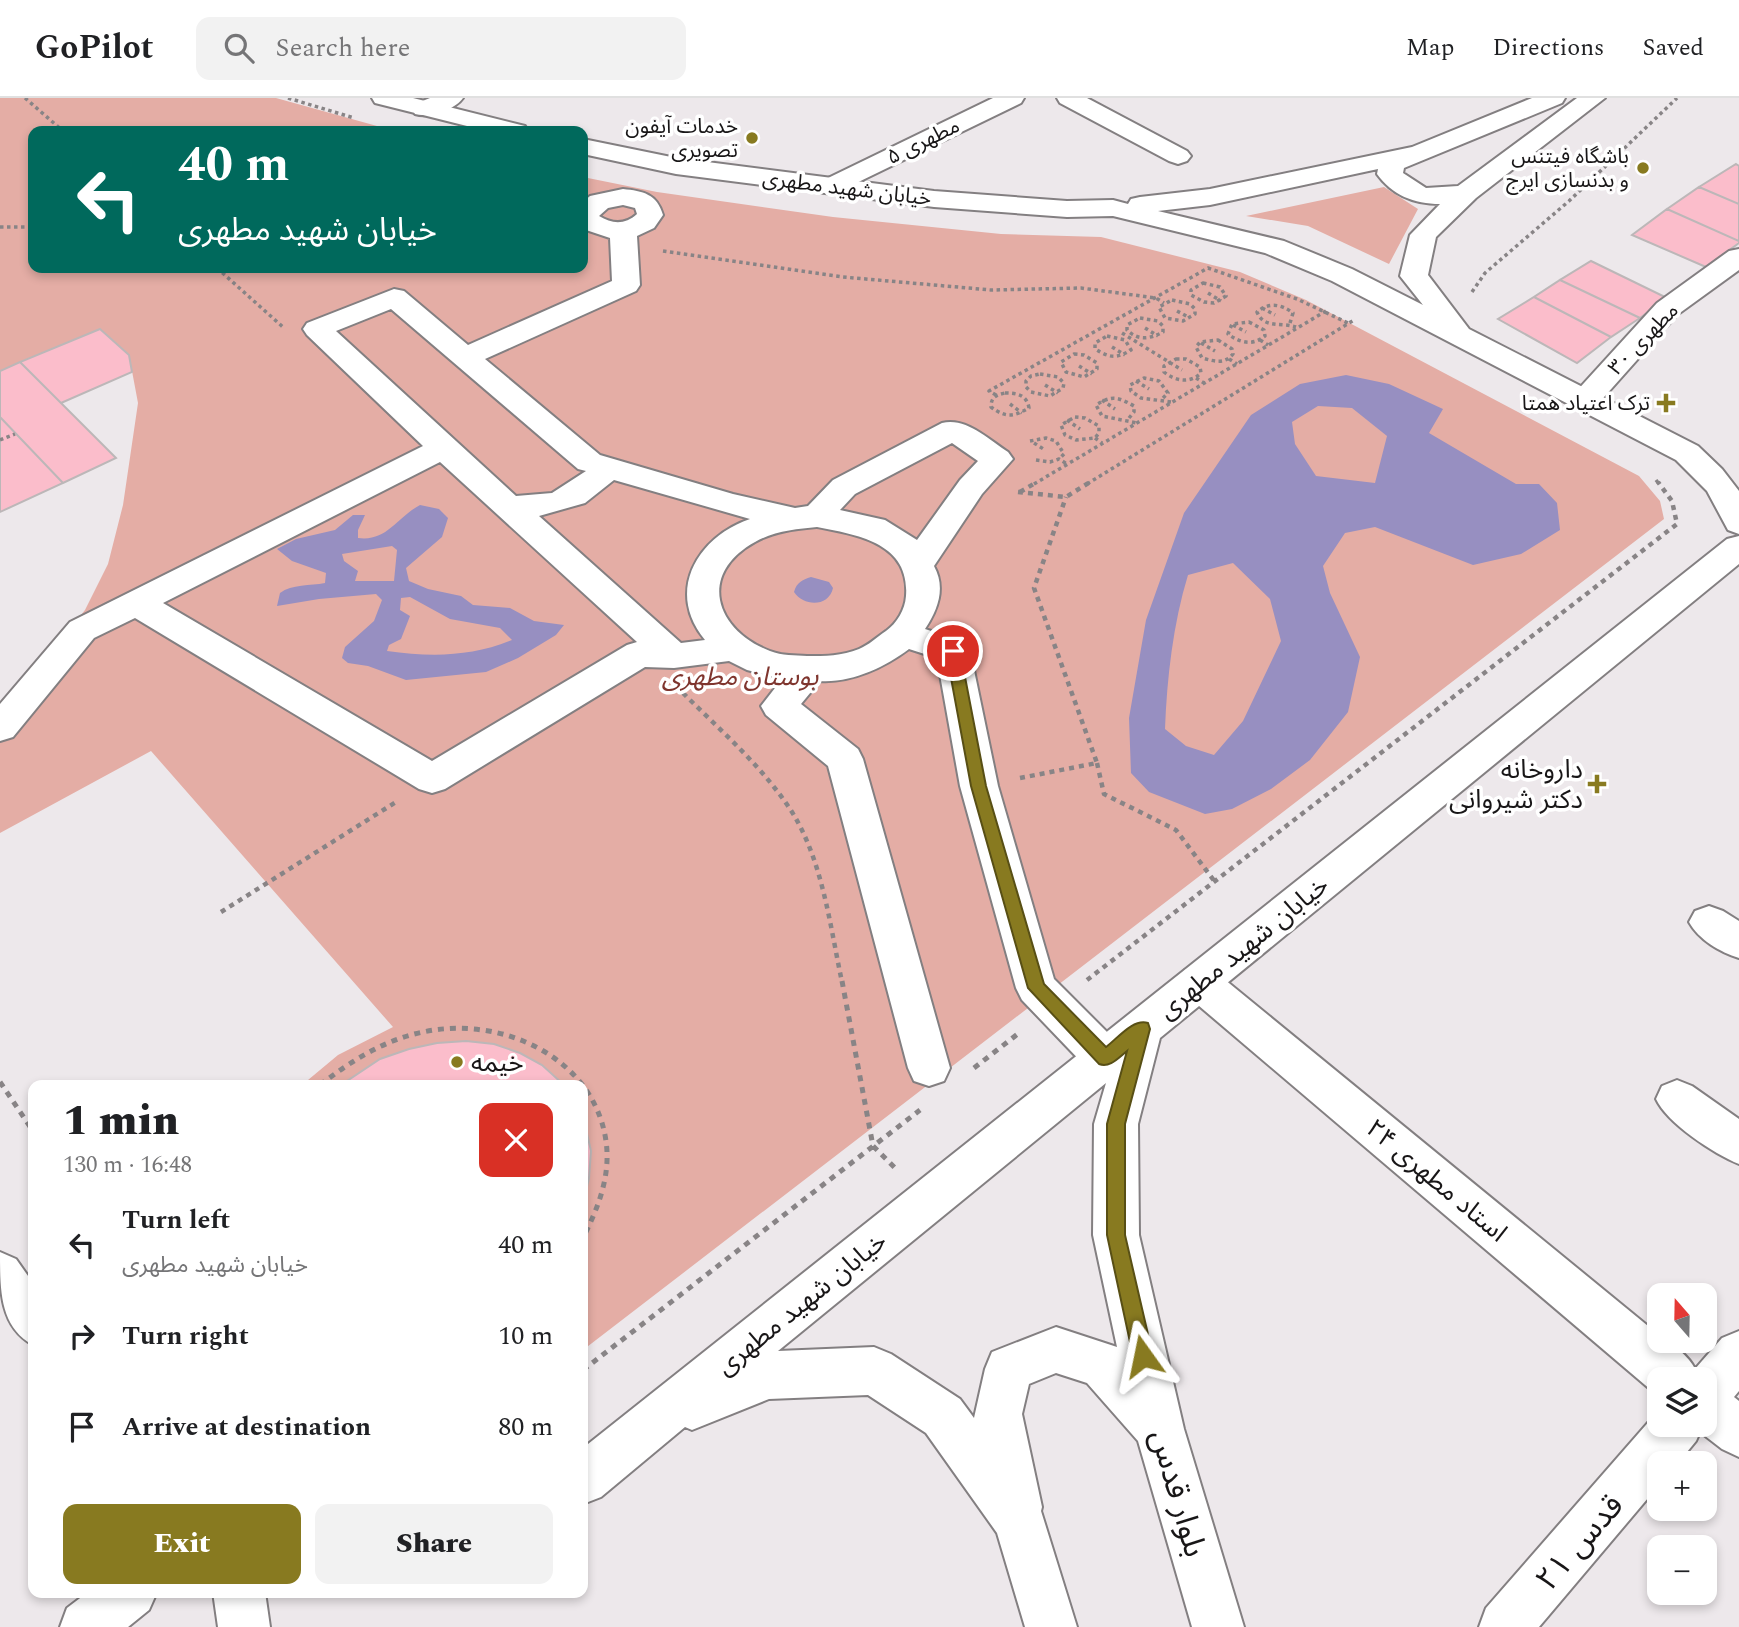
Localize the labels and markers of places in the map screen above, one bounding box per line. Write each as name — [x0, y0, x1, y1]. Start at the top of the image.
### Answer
place label: خدمات آیفون تصویری — [625, 111, 738, 167]
marker: خدمات آیفون تصویری — [744, 130, 760, 146]
place label: باشگاه فیتنس و بدنسازی ایرج — [1506, 141, 1629, 197]
marker: باشگاه فیتنس و بدنسازی ایرج — [1635, 160, 1651, 176]
place label: ترک اعتیاد همتا — [1522, 388, 1650, 420]
marker: ترک اعتیاد همتا — [1656, 393, 1676, 413]
pin — [923, 621, 983, 681]
place label: داروخانه دکتر شیروانی — [1449, 750, 1583, 820]
marker: داروخانه دکتر شیروانی — [1589, 776, 1605, 792]
place label: خیمه — [471, 1043, 524, 1083]
marker: خیمه — [449, 1054, 465, 1070]

